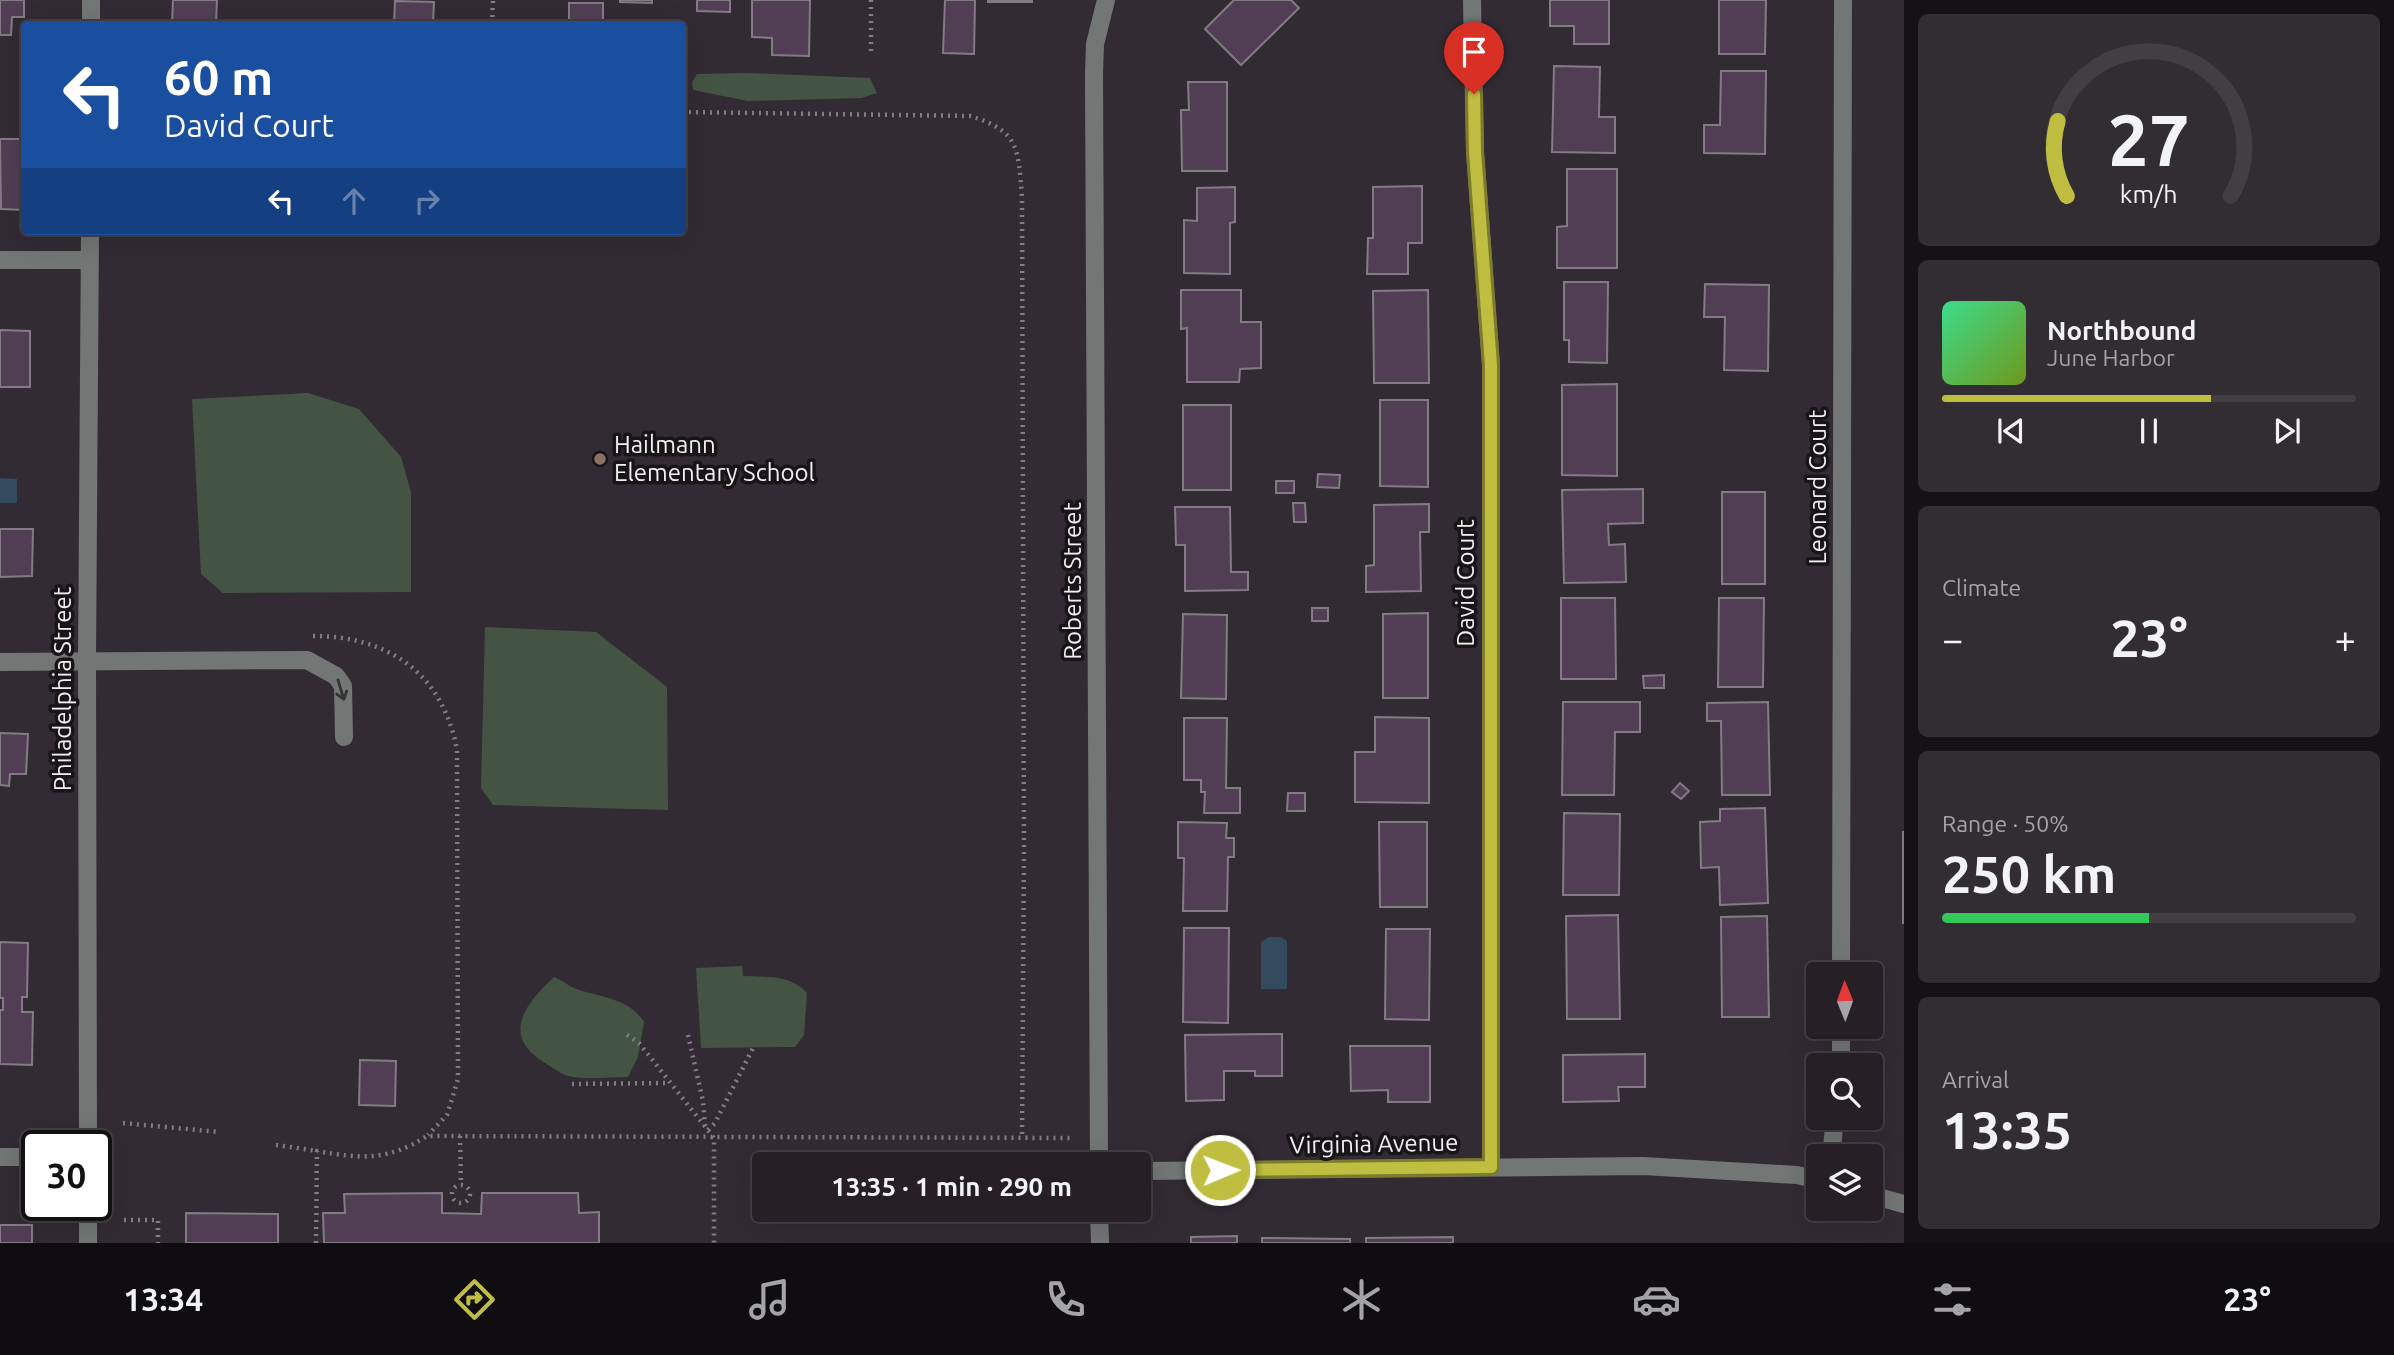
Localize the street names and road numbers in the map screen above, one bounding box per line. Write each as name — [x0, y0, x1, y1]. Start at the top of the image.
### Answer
street label: Leonard Court — [1804, 409, 1831, 565]
street label: Roberts Street — [1059, 502, 1086, 660]
street label: David Court — [1452, 519, 1479, 647]
street label: Philadelphia Street — [49, 586, 76, 791]
street label: Virginia Avenue — [1289, 1129, 1459, 1158]

